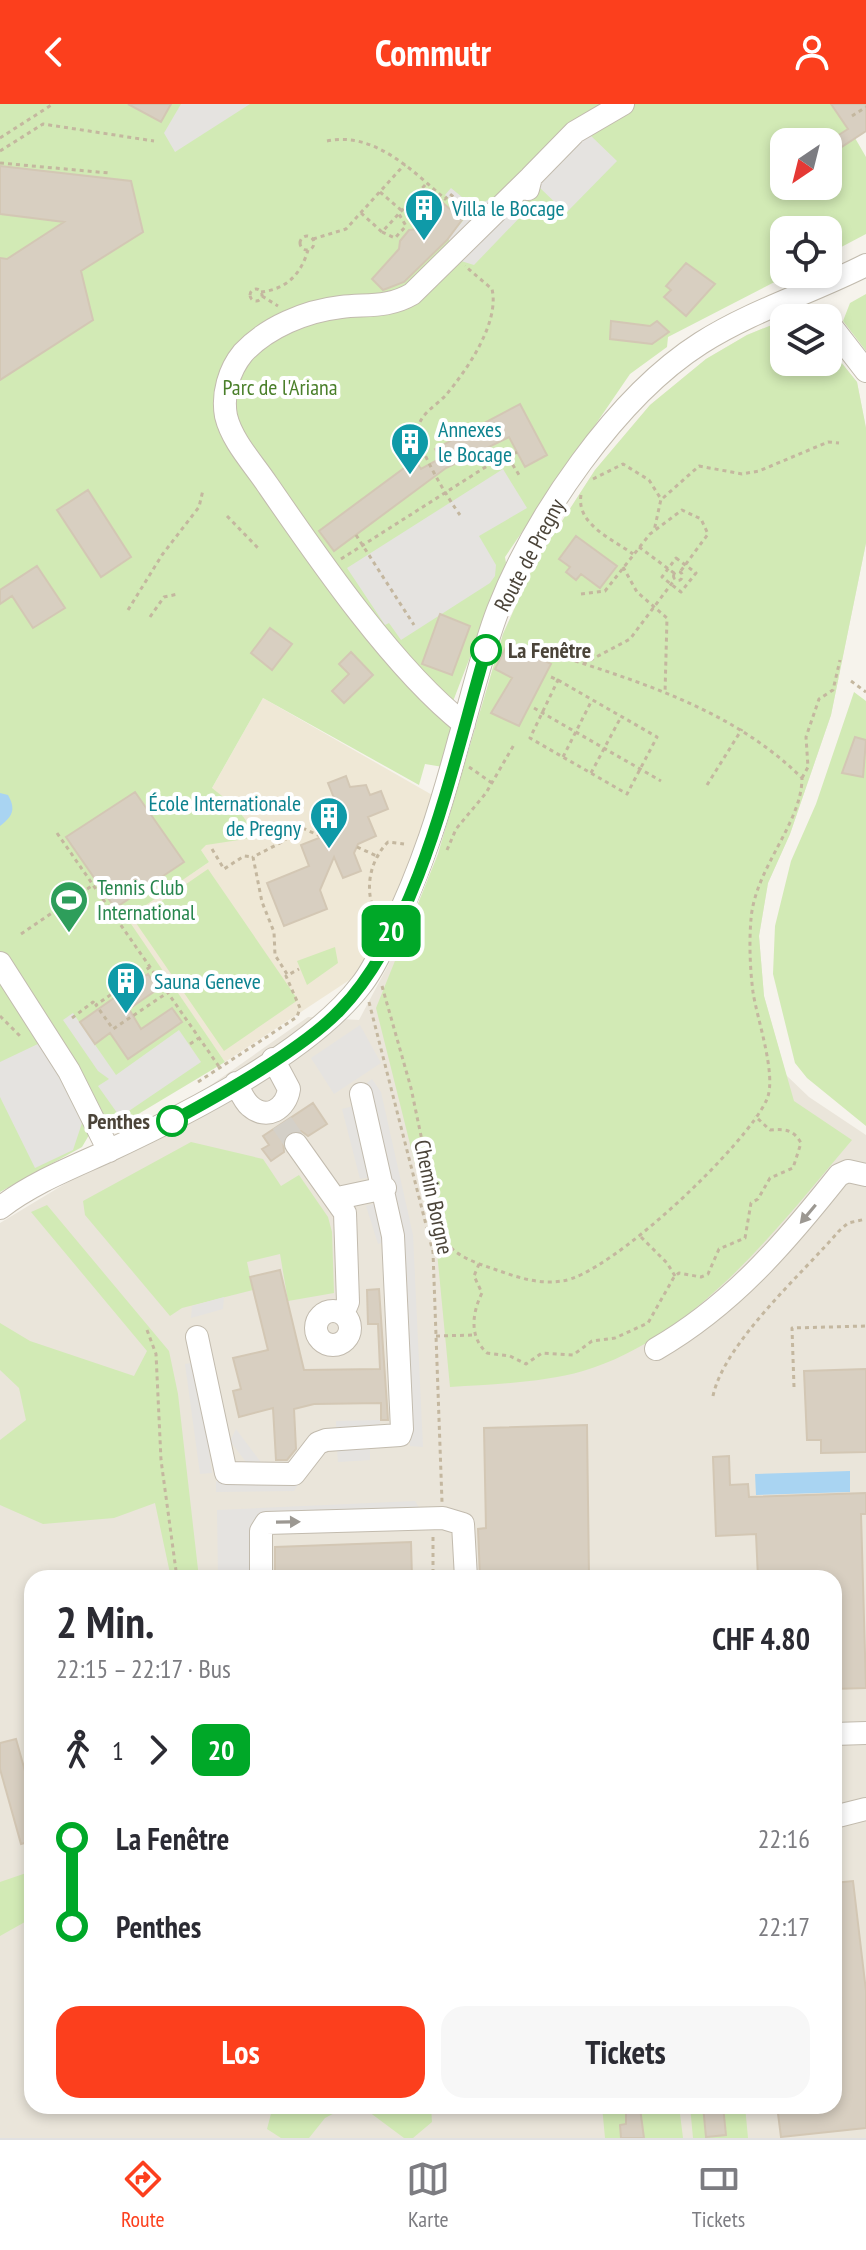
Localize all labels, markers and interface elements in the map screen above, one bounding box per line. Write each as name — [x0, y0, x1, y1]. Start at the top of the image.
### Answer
text: Commutr — [375, 29, 491, 76]
icon: back — [32, 30, 76, 74]
icon: person — [790, 30, 834, 74]
north arrow — [770, 128, 842, 200]
map controls — [770, 128, 842, 376]
building icon: Villa le Bocage — [403, 187, 445, 242]
place label: Villa le Bocage — [451, 194, 565, 222]
button: locate — [770, 216, 842, 288]
button: layers — [770, 304, 842, 376]
park label: Parc de l'Ariana — [223, 373, 337, 401]
place label: Annexes le Bocage — [438, 415, 512, 468]
building icon: Annexes le Bocage — [389, 421, 431, 476]
street label: Route de Pregny — [488, 493, 571, 616]
marker: La Fenêtre — [471, 635, 501, 665]
place label: La Fenêtre — [508, 636, 591, 664]
place label: École Internationale de Pregny — [148, 789, 302, 842]
building icon: École Internationale de Pregny — [308, 795, 350, 850]
place label: Tennis Club International — [97, 873, 196, 926]
sports icon: Tennis Club International — [48, 879, 90, 934]
line badge: 20 — [355, 905, 427, 957]
text: 20 — [378, 912, 404, 949]
building icon: Sauna Geneve — [105, 960, 147, 1015]
place label: Sauna Geneve — [154, 967, 261, 995]
marker: Penthes — [157, 1106, 187, 1136]
place label: Penthes — [87, 1107, 150, 1135]
street label: Chemin Borgne — [408, 1137, 460, 1257]
one-way arrow — [800, 1203, 817, 1223]
one-way arrow — [276, 1516, 301, 1528]
text: 2 Min. — [56, 1593, 154, 1650]
text: CHF 4.80 — [712, 1619, 810, 1658]
text: 22:15 – 22:17 · Bus — [56, 1652, 231, 1685]
icon: walk — [56, 1728, 100, 1772]
icon: forward — [136, 1728, 180, 1772]
text: 20 — [208, 1731, 234, 1768]
text: 1 — [112, 1734, 124, 1767]
text: La Fenêtre — [116, 1819, 229, 1858]
text: 22:16 — [758, 1822, 810, 1855]
text: Penthes — [116, 1907, 201, 1946]
text: 22:17 — [758, 1910, 810, 1943]
button: Los — [56, 2006, 425, 2098]
button: Tickets — [441, 2006, 810, 2098]
tab: Route — [121, 2157, 165, 2233]
tab: Karte — [406, 2157, 450, 2233]
tab: Tickets — [692, 2157, 745, 2233]

